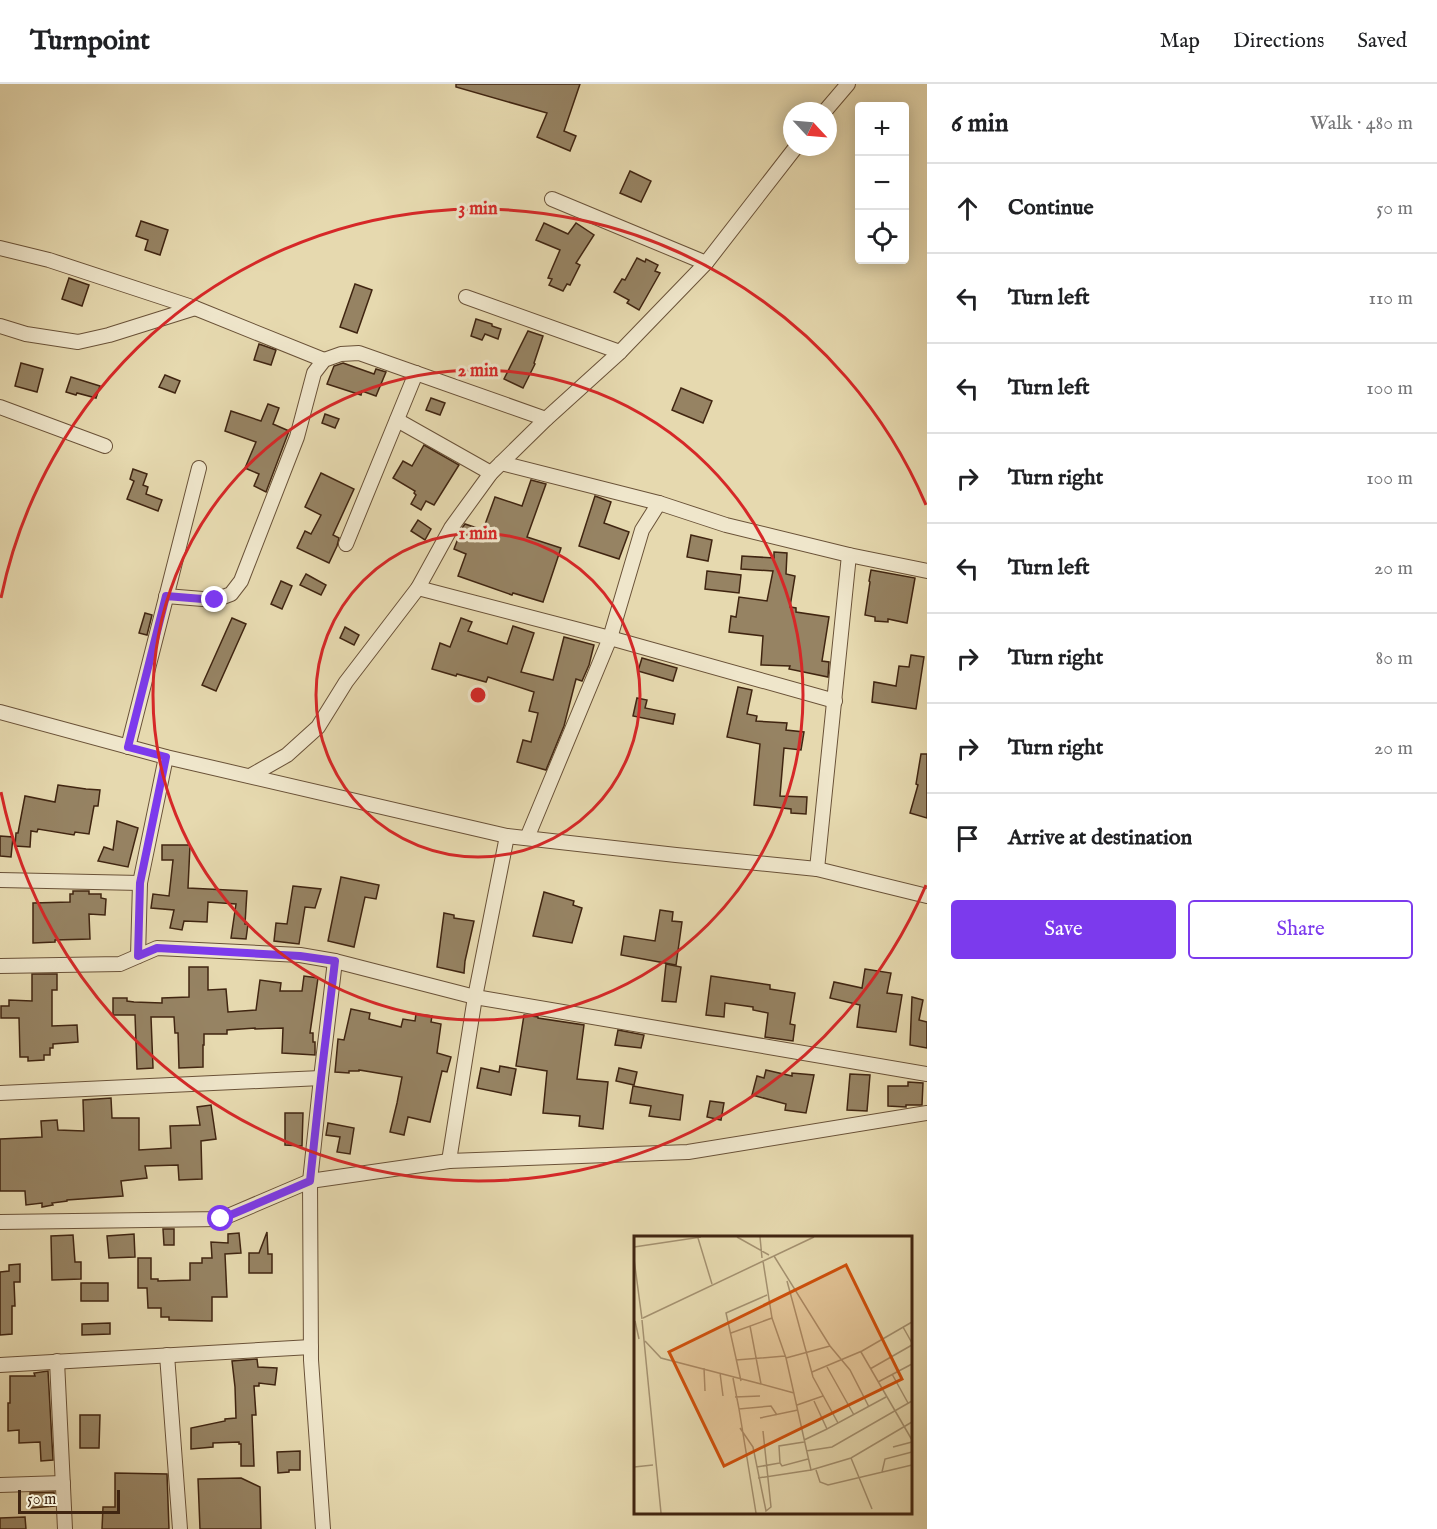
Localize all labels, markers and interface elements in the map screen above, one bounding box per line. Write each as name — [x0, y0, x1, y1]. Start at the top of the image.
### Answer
text: Turnpoint — [30, 24, 150, 59]
text: Map — [1160, 28, 1200, 55]
text: Directions — [1233, 28, 1324, 55]
text: Saved — [1357, 28, 1407, 55]
north arrow — [783, 102, 837, 156]
map controls — [855, 102, 909, 264]
button: + — [855, 102, 909, 156]
text: 6 min — [951, 107, 1009, 140]
text: Walk · 480 m — [1310, 111, 1413, 136]
button: − — [855, 156, 909, 210]
icon: ahead — [951, 192, 984, 225]
text: Continue — [1008, 194, 1094, 222]
text: 50 m — [1376, 196, 1413, 221]
text: 3 min — [459, 198, 498, 221]
button: locate — [855, 210, 909, 264]
icon: left — [951, 282, 984, 315]
text: Turn left — [1008, 284, 1090, 312]
text: 110 m — [1369, 286, 1413, 311]
text: 2 min — [458, 360, 499, 383]
icon: left — [951, 372, 984, 405]
text: Turn left — [1008, 374, 1090, 402]
text: 100 m — [1366, 376, 1413, 401]
icon: right — [951, 462, 984, 495]
text: Turn right — [1008, 464, 1103, 492]
text: 100 m — [1366, 466, 1413, 491]
text: 1 min — [459, 523, 498, 546]
icon: left — [951, 552, 984, 585]
text: Turn left — [1008, 554, 1090, 582]
text: 20 m — [1374, 556, 1413, 581]
route end — [201, 586, 227, 612]
icon: right — [951, 642, 984, 675]
text: Turn right — [1008, 644, 1103, 672]
text: 80 m — [1376, 646, 1413, 671]
centre of rings — [468, 685, 488, 705]
icon: right — [951, 732, 984, 765]
text: Turn right — [1008, 734, 1103, 762]
text: 20 m — [1374, 736, 1413, 761]
icon: arrive — [951, 822, 984, 855]
text: Arrive at destination — [1008, 824, 1192, 852]
button: Save — [951, 900, 1176, 959]
button: Share — [1188, 900, 1413, 959]
route start — [207, 1205, 233, 1231]
inset map — [634, 1236, 912, 1514]
scale bar — [18, 1487, 120, 1514]
text: 50 m — [27, 1490, 56, 1510]

